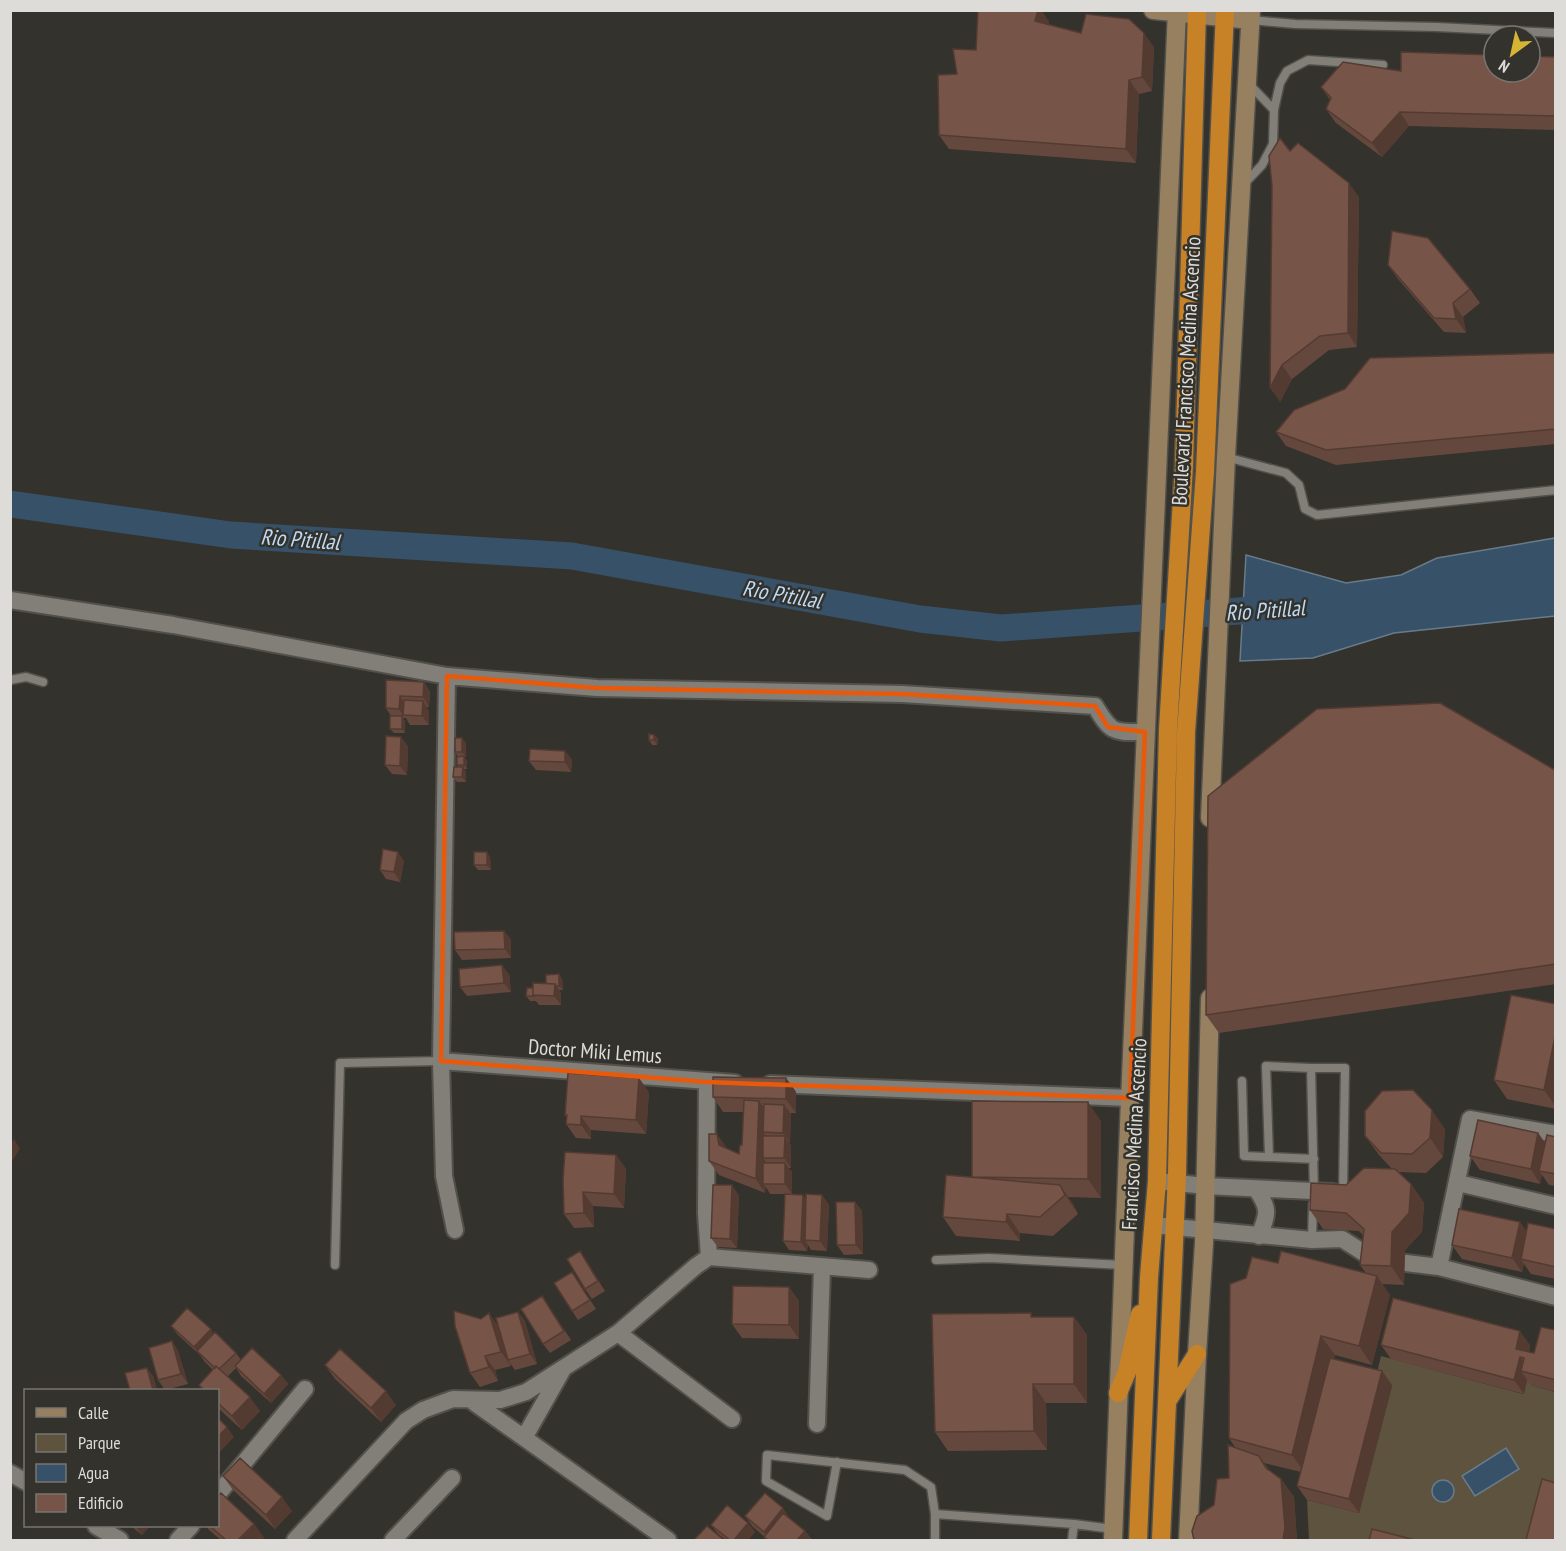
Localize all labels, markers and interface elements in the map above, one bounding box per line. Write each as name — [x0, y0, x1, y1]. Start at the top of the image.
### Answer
north arrow — [1482, 24, 1542, 84]
text: N — [1495, 56, 1513, 77]
street label: Boulevard Francisco Medina Ascencio — [1165, 236, 1207, 506]
water label: Rio Pitillal — [260, 522, 342, 556]
water label: Rio Pitillal — [741, 573, 825, 615]
water label: Rio Pitillal — [1225, 593, 1307, 627]
street label: Doctor Miki Lemus — [527, 1033, 663, 1069]
street label: Francisco Medina Ascencio — [1115, 1037, 1153, 1231]
legend — [24, 1389, 219, 1527]
text: Calle — [78, 1401, 109, 1424]
text: Parque — [78, 1431, 121, 1454]
text: Agua — [78, 1461, 109, 1484]
text: Edificio — [78, 1491, 124, 1514]

